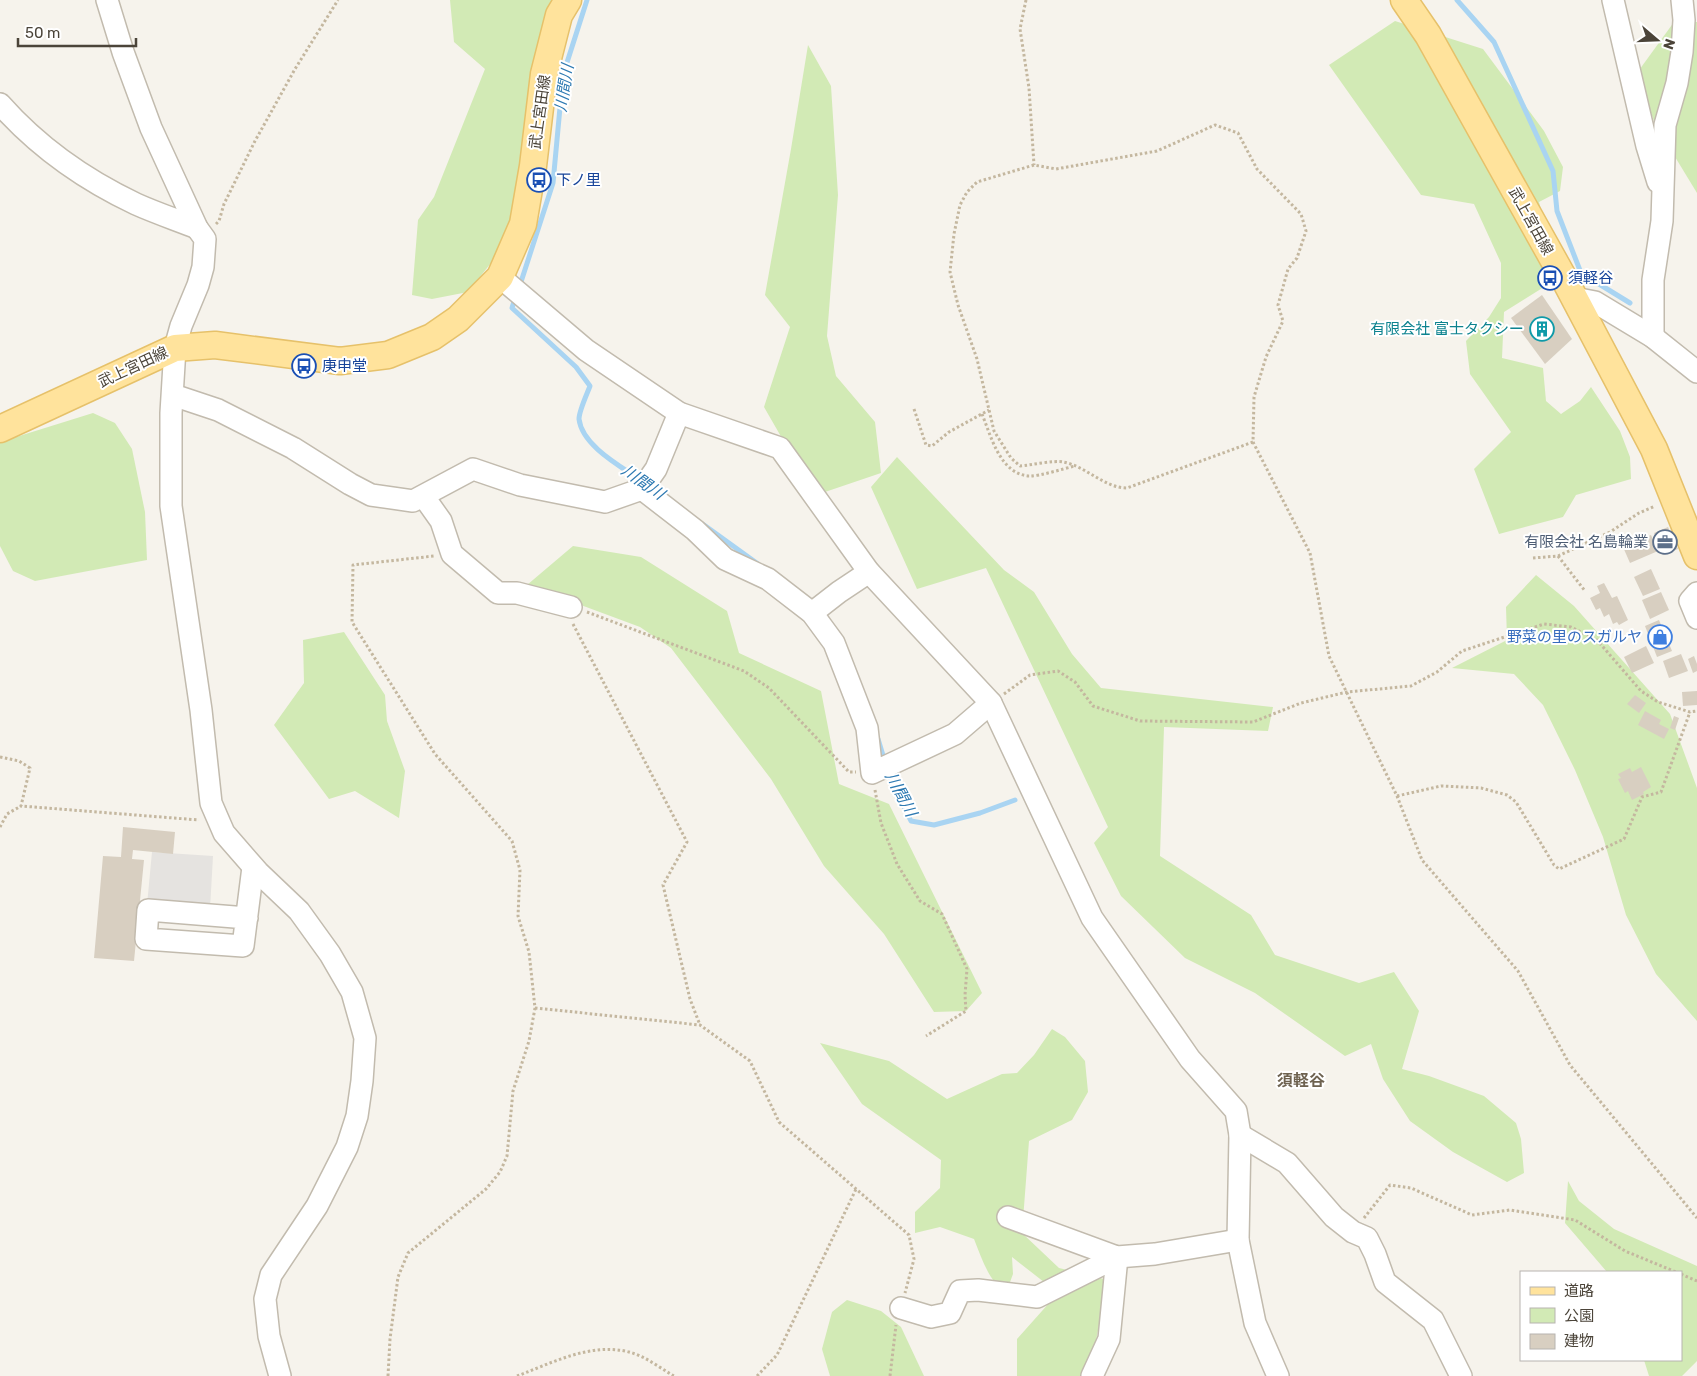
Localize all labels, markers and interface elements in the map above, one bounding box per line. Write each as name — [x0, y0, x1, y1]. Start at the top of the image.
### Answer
scale bar — [18, 15, 135, 47]
north arrow — [1632, 15, 1682, 65]
text: 50 m — [25, 24, 60, 42]
text: N — [1659, 37, 1678, 52]
water label: 川間川 — [551, 61, 577, 113]
street label: 武上宮田線 — [526, 74, 554, 150]
bus stop icon: 下ノ里 — [526, 167, 552, 193]
place label: 下ノ里 — [556, 171, 601, 189]
street label: 武上宮田線 — [1505, 184, 1557, 258]
bus stop icon: 須軽谷 — [1537, 265, 1563, 291]
place label: 須軽谷 — [1568, 269, 1613, 287]
building icon: 有限会社 富士タクシー — [1529, 316, 1555, 342]
place label: 有限会社 富士タクシー — [1370, 320, 1524, 338]
street label: 武上宮田線 — [95, 343, 171, 391]
bus stop icon: 庚申堂 — [291, 353, 317, 379]
place label: 庚申堂 — [322, 357, 367, 375]
water label: 川間川 — [618, 460, 670, 505]
office icon: 有限会社 名島輪業 — [1652, 529, 1678, 555]
place label: 有限会社 名島輪業 — [1524, 533, 1648, 551]
shop icon: 野菜の里のスガルヤ — [1647, 624, 1673, 650]
place label: 野菜の里のスガルヤ — [1507, 628, 1642, 646]
water label: 川間川 — [881, 768, 922, 821]
district label: 須軽谷 — [1277, 1071, 1325, 1090]
legend — [1520, 1271, 1682, 1361]
text: 道路 — [1564, 1282, 1594, 1300]
text: 公園 — [1564, 1307, 1594, 1325]
text: 建物 — [1564, 1332, 1594, 1350]

